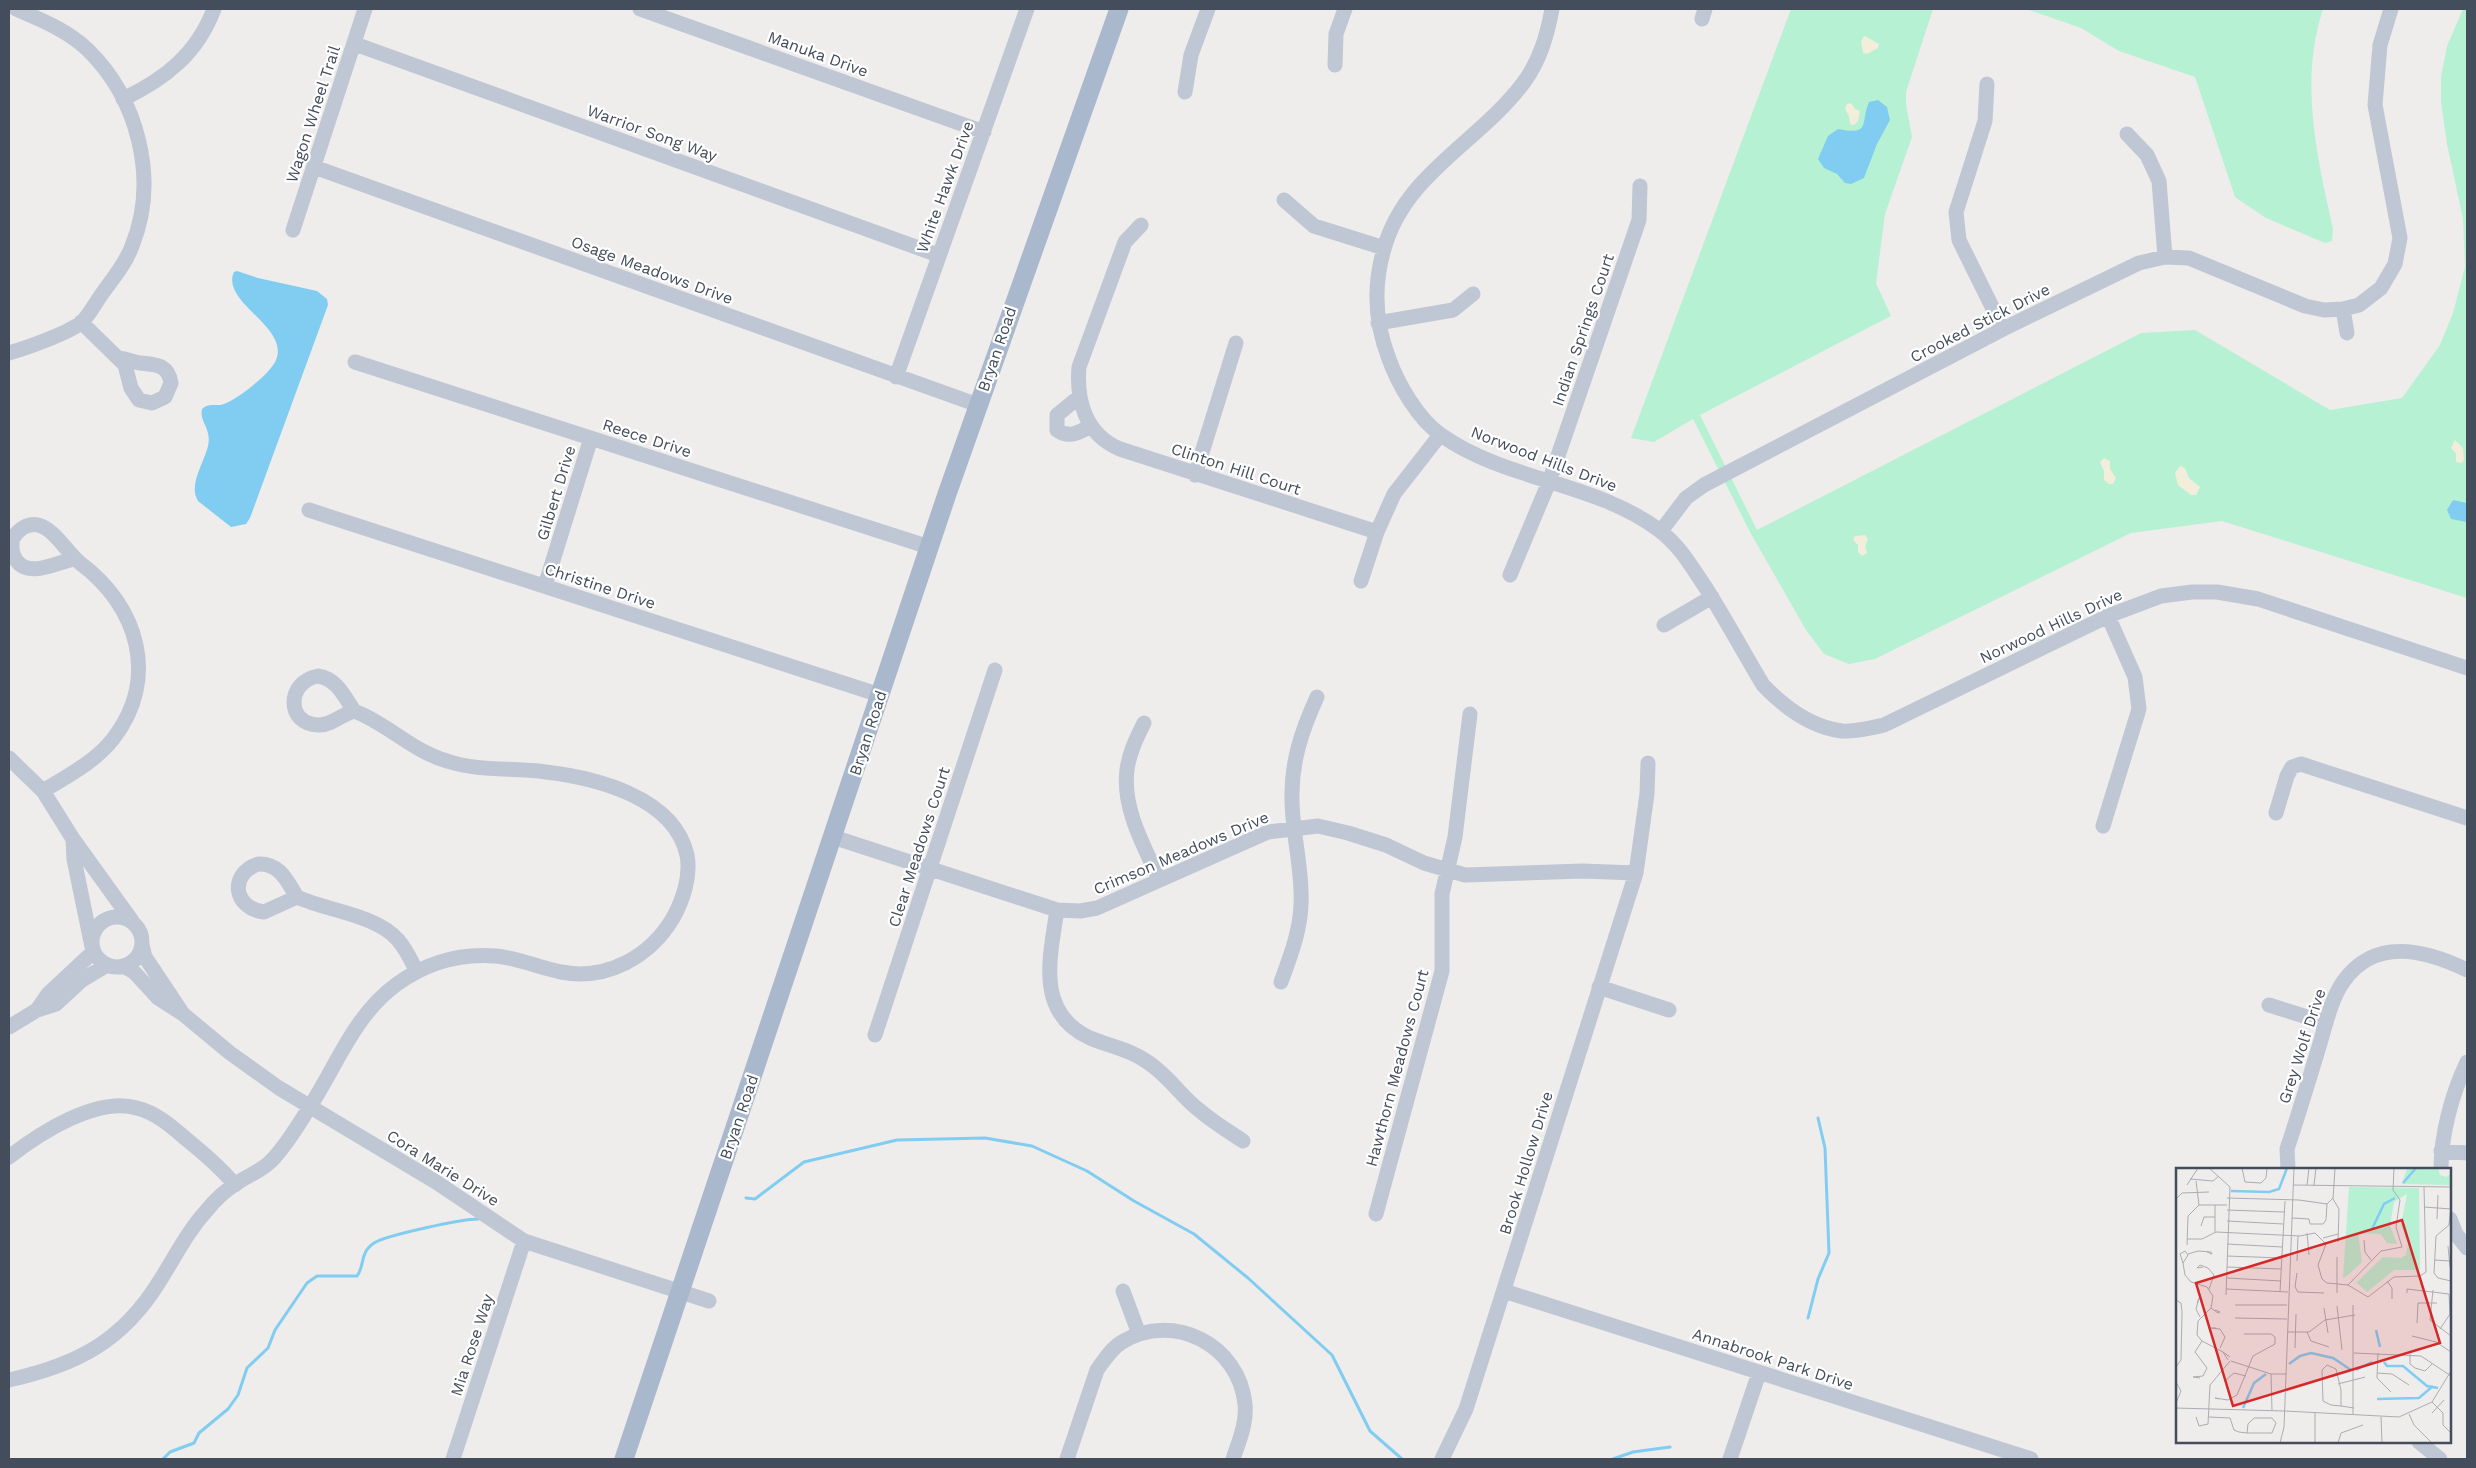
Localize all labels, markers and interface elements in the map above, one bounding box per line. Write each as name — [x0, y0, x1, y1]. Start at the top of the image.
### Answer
street label: Manuka Drive — [765, 27, 871, 81]
street label: Wagon Wheel Trail — [282, 43, 344, 185]
street label: Warrior Song Way — [584, 101, 720, 166]
street label: White Hawk Drive — [912, 119, 978, 255]
street label: Osage Meadows Drive — [569, 232, 735, 308]
street label: Indian Springs Court — [1548, 251, 1618, 409]
street label: Crooked Stick Drive — [1907, 280, 2053, 366]
street label: Bryan Road — [974, 304, 1020, 394]
street label: Reece Drive — [600, 415, 694, 461]
street label: Norwood Hills Drive — [1468, 422, 1620, 496]
street label: Clinton Hill Court — [1169, 439, 1304, 499]
street label: Gilbert Drive — [533, 443, 579, 543]
street label: Christine Drive — [542, 559, 658, 613]
street label: Norwood Hills Drive — [1977, 585, 2125, 667]
street label: Bryan Road — [845, 688, 891, 778]
street label: Clear Meadows Court — [884, 764, 954, 929]
street label: Crimson Meadows Drive — [1091, 807, 1271, 899]
street label: Hawthorn Meadows Court — [1361, 967, 1433, 1169]
street label: Grey Wolf Drive — [2274, 986, 2330, 1106]
street label: Bryan Road — [716, 1072, 762, 1162]
street label: Brook Hollow Drive — [1495, 1089, 1557, 1237]
street label: Cora Marie Drive — [383, 1126, 503, 1210]
inset map — [2176, 1168, 2451, 1443]
street label: Mia Rose Way — [447, 1291, 498, 1399]
street label: Annabrook Park Drive — [1690, 1324, 1856, 1394]

